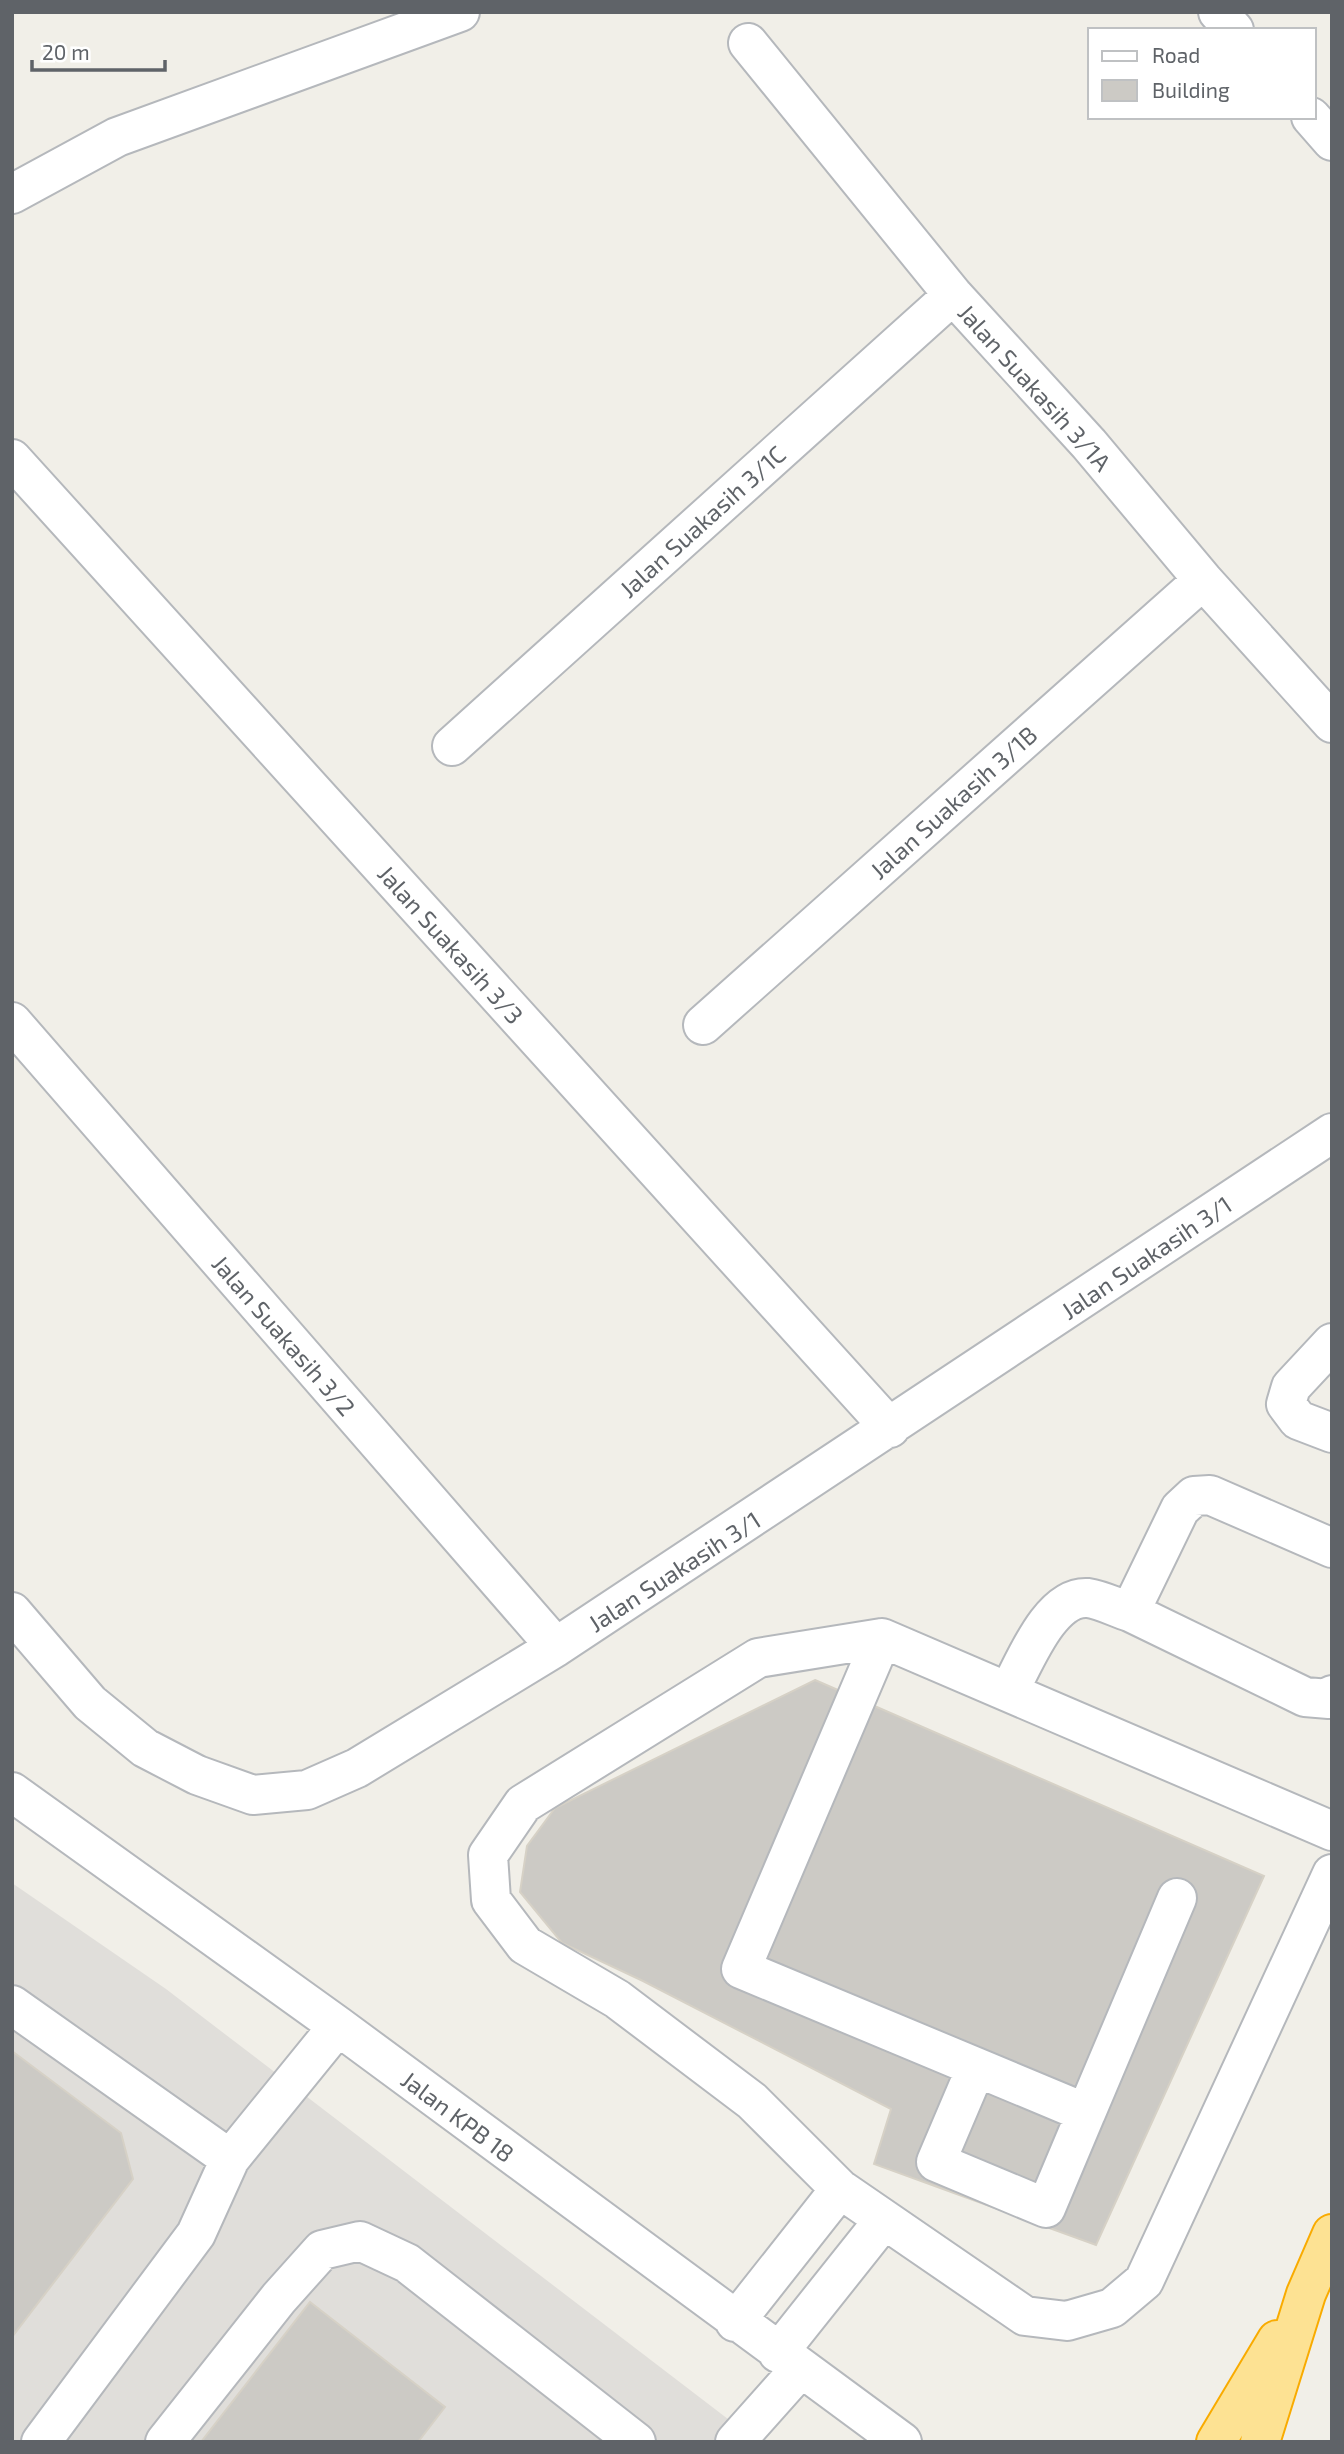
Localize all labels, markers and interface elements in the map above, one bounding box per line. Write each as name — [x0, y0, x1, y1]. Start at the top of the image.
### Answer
scale bar — [32, 28, 164, 72]
legend — [1088, 28, 1316, 119]
text: 20 m — [42, 39, 90, 64]
text: Road — [1152, 42, 1200, 67]
text: Building — [1152, 77, 1230, 102]
street label: Jalan Suakasih 3/1A — [953, 298, 1118, 476]
street label: Jalan Suakasih 3/1C — [613, 439, 791, 603]
street label: Jalan Suakasih 3/1B — [864, 720, 1042, 884]
street label: Jalan Suakasih 3/3 — [372, 859, 530, 1029]
street label: Jalan Suakasih 3/1 — [1055, 1189, 1237, 1325]
street label: Jalan Suakasih 3/2 — [206, 1249, 362, 1421]
street label: Jalan Suakasih 3/1 — [582, 1505, 766, 1637]
street label: Jalan KPB 18 — [396, 2064, 520, 2168]

